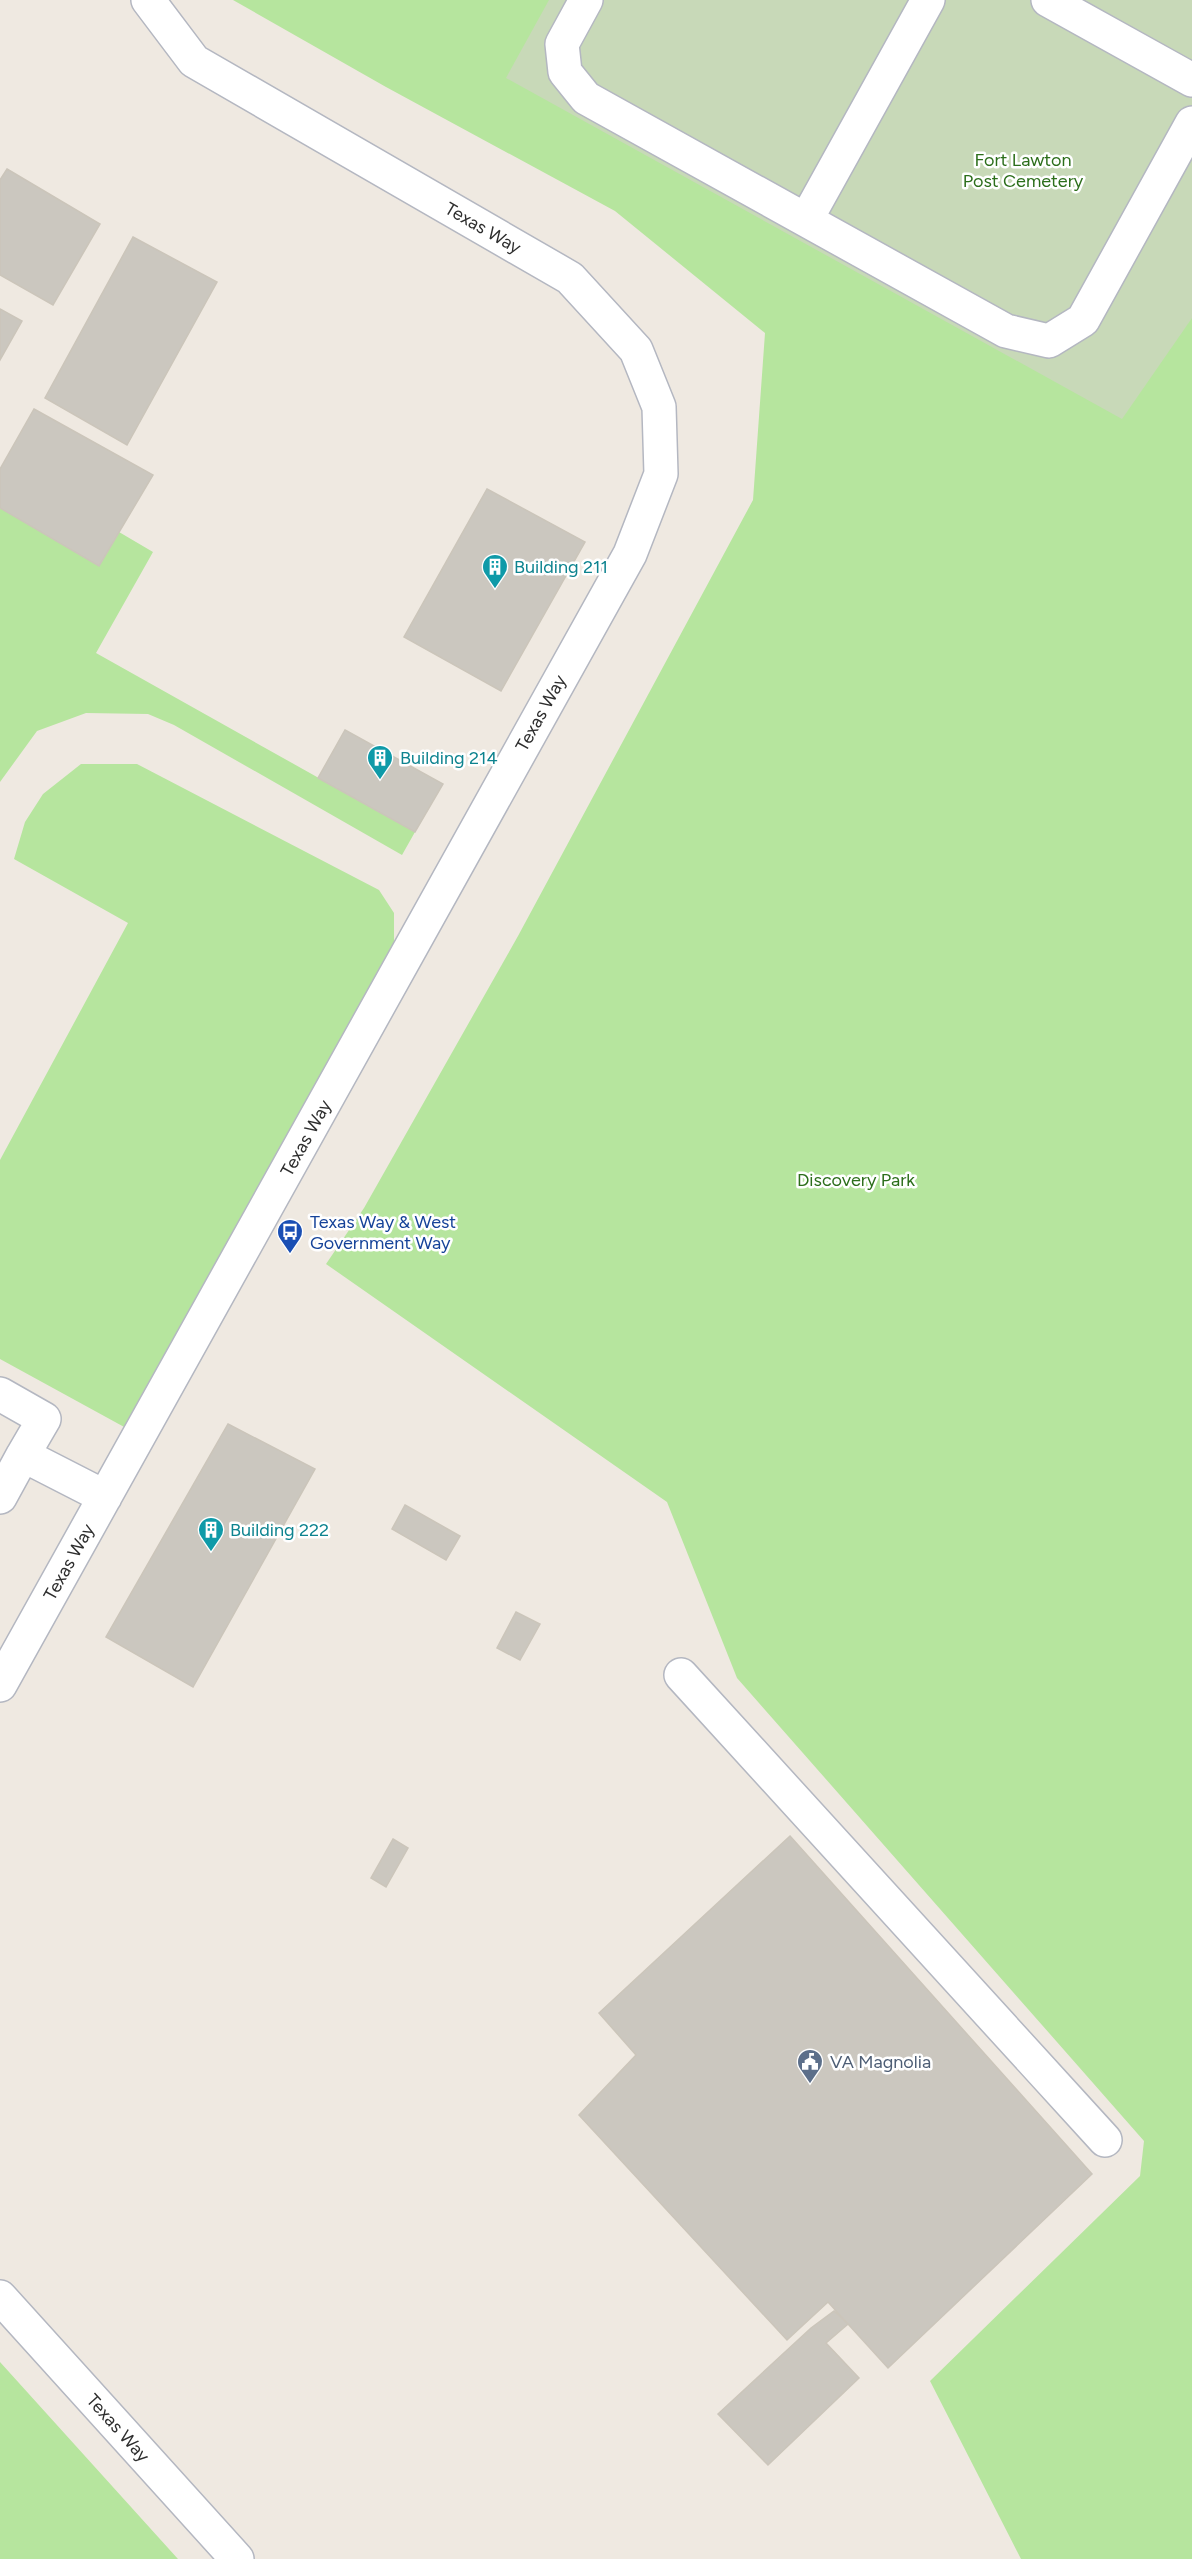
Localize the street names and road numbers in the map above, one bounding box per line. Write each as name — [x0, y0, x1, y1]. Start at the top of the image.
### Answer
street label: Texas Way — [441, 197, 525, 259]
street label: Texas Way — [511, 670, 571, 755]
street label: Texas Way — [276, 1095, 336, 1180]
street label: Texas Way — [39, 1519, 99, 1604]
street label: Texas Way — [82, 2389, 155, 2467]

